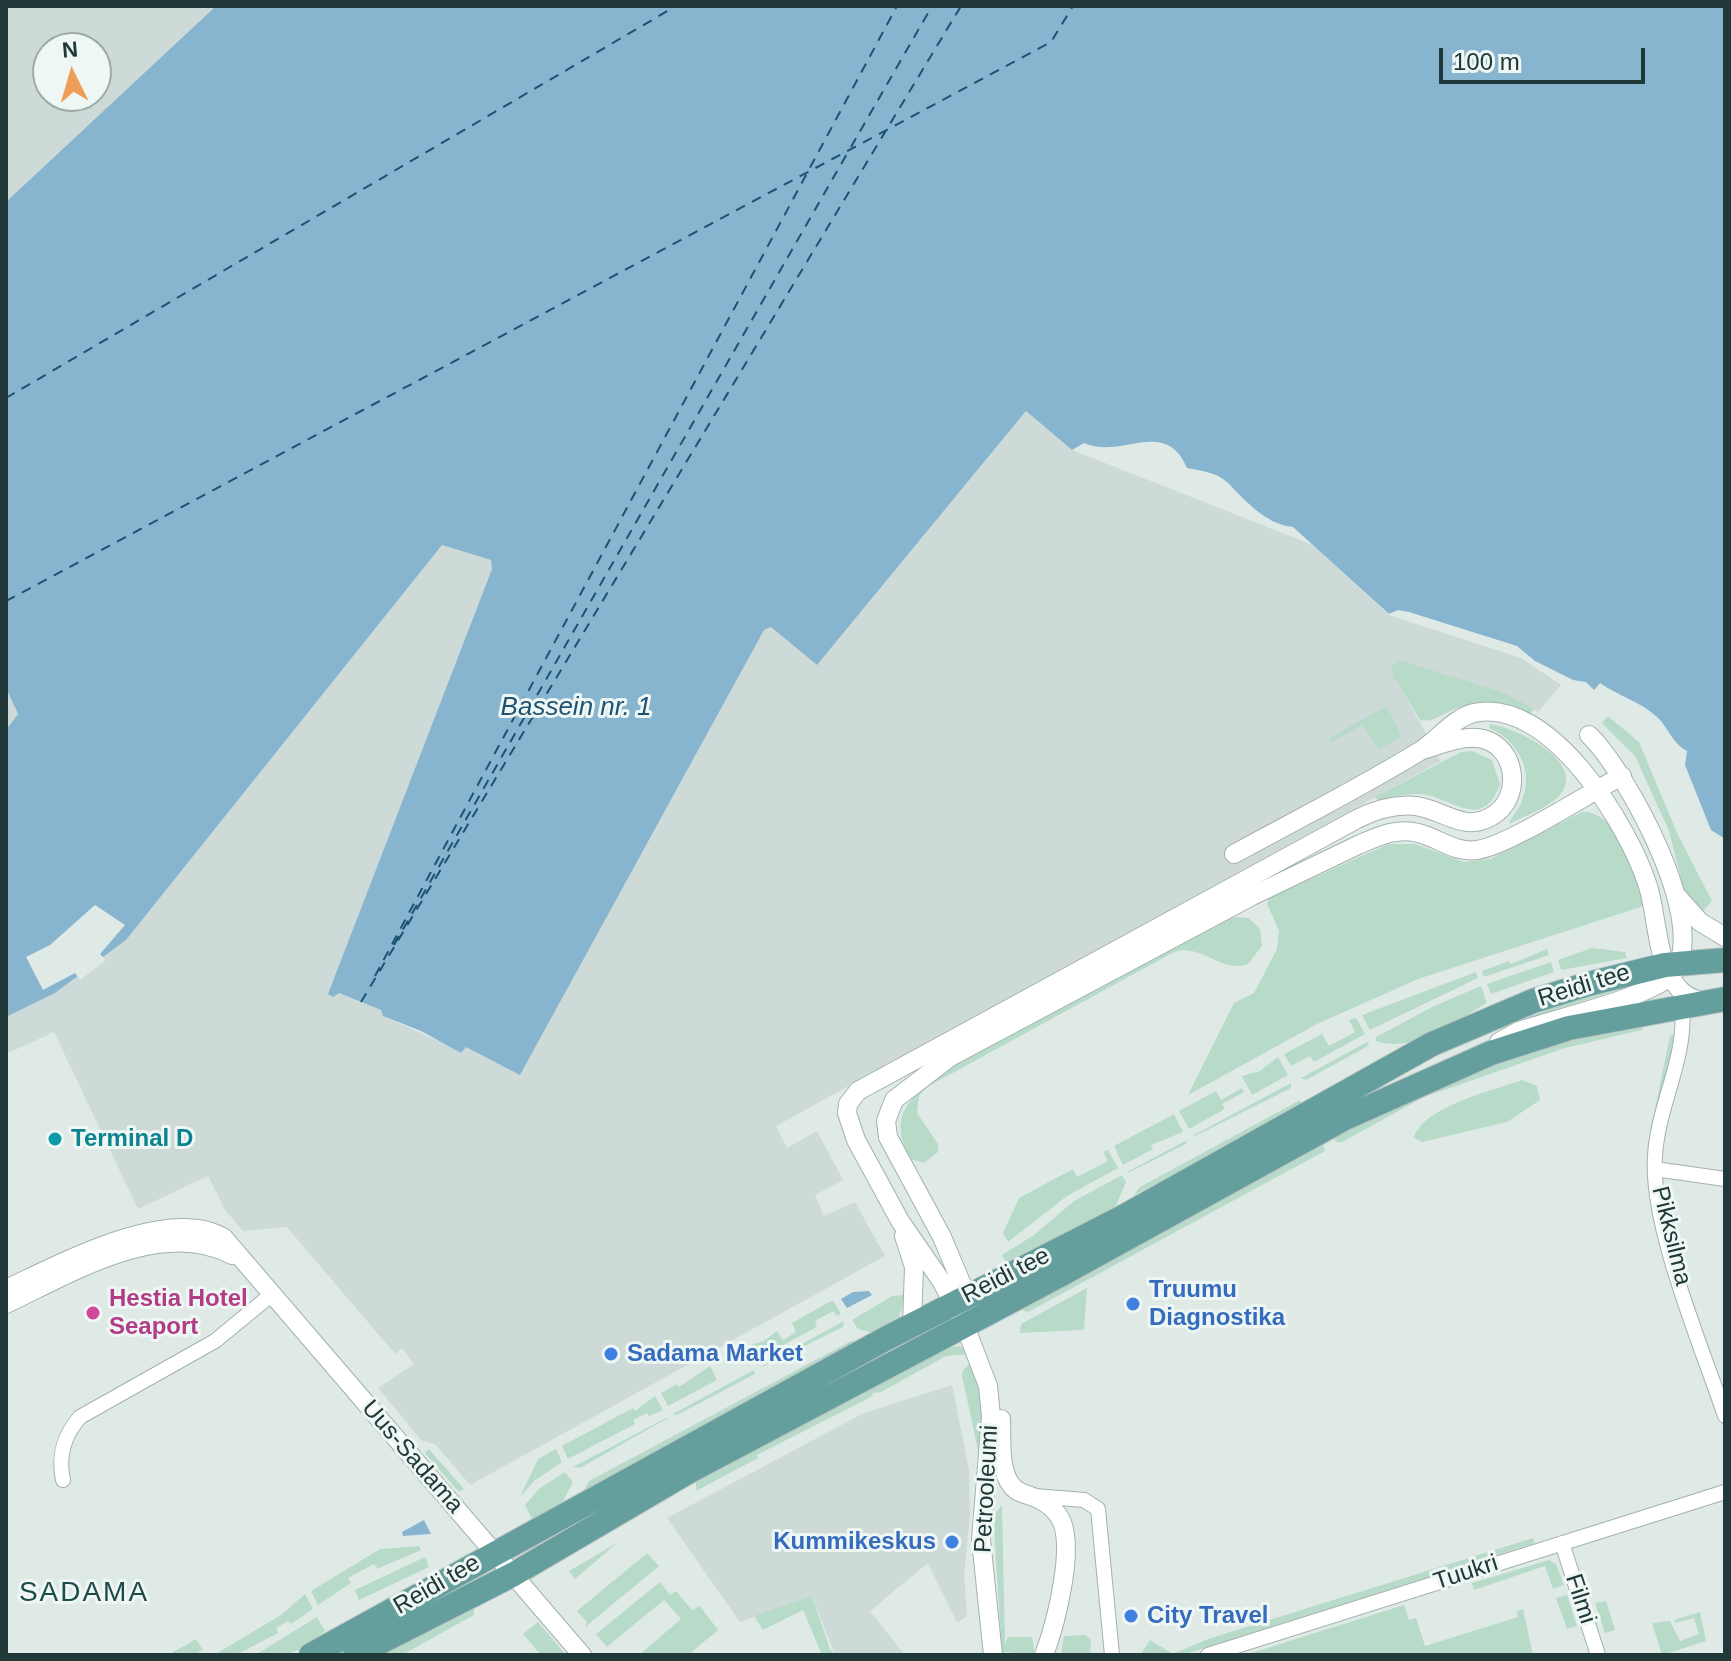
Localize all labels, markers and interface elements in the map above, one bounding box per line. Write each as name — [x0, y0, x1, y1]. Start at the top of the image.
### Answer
north arrow — [32, 32, 112, 112]
scale bar — [1443, 32, 1649, 82]
text: N — [61, 36, 79, 63]
text: 100 m — [1453, 48, 1520, 75]
water label: Bassein nr. 1 — [501, 692, 651, 724]
street label: Reidi tee — [1534, 958, 1634, 1014]
place label: Terminal D — [71, 1125, 193, 1153]
marker: Terminal D — [46, 1130, 64, 1148]
street label: Pikksilma — [1645, 1183, 1697, 1289]
street label: Reidi tee — [957, 1242, 1055, 1310]
place label: Truumu Diagnostika — [1149, 1276, 1285, 1332]
place label: Hestia Hotel Seaport — [109, 1285, 248, 1341]
marker: Truumu Diagnostika — [1124, 1295, 1142, 1313]
marker: Hestia Hotel Seaport — [84, 1304, 102, 1322]
place label: Sadama Market — [627, 1340, 803, 1368]
marker: Sadama Market — [602, 1345, 620, 1363]
street label: Uus-Sadama — [355, 1395, 469, 1519]
street label: Petrooleumi — [969, 1424, 1005, 1554]
place label: Kummikeskus — [773, 1528, 936, 1556]
marker: Kummikeskus — [943, 1533, 961, 1551]
street label: Reidi tee — [389, 1549, 485, 1621]
street label: Tuukri — [1430, 1549, 1502, 1597]
street label: Filmi — [1558, 1570, 1602, 1628]
district label: SADAMA — [19, 1576, 149, 1610]
place label: City Travel — [1147, 1602, 1268, 1630]
marker: City Travel — [1122, 1607, 1140, 1625]

